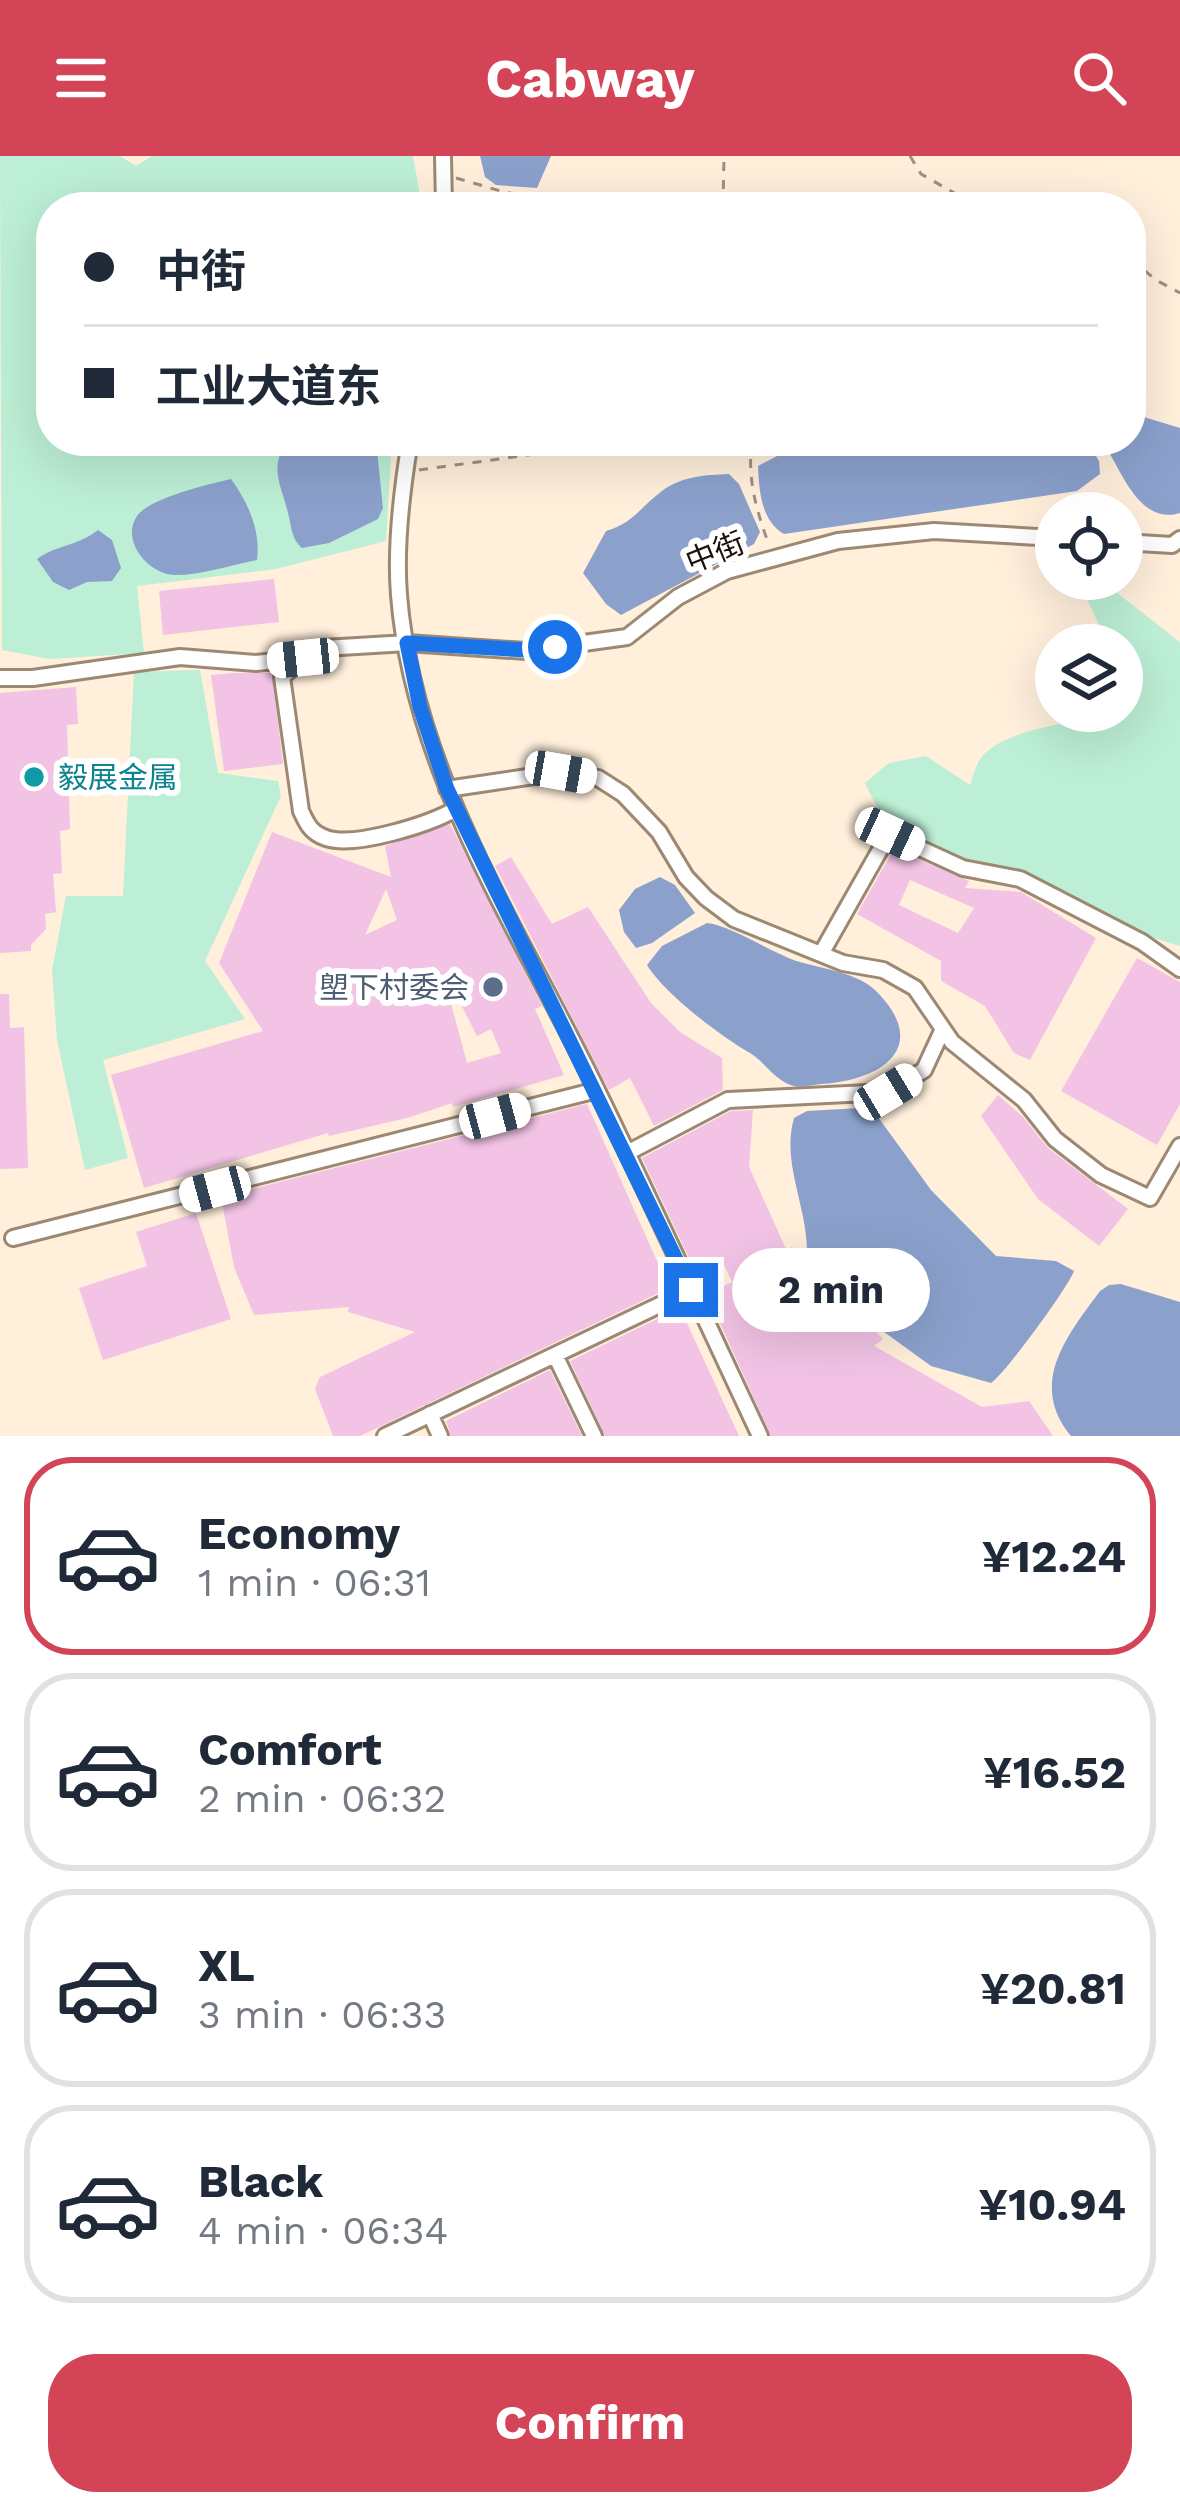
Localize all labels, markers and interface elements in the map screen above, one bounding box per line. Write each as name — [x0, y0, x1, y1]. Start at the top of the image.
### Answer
icon: menu — [48, 45, 114, 111]
icon: search — [1066, 45, 1132, 111]
text: Cabway — [485, 47, 695, 110]
text: 中街 — [156, 245, 246, 298]
text: 工业大道东 — [156, 360, 381, 413]
map controls — [1035, 492, 1143, 732]
button: locate — [1035, 492, 1143, 600]
street label: 中街 — [681, 525, 749, 579]
route start — [528, 620, 582, 674]
button: layers — [1035, 624, 1143, 732]
car — [265, 636, 341, 680]
car — [522, 748, 600, 796]
place label: 毅展金属 — [58, 760, 178, 795]
marker: 毅展金属 — [21, 764, 47, 790]
car — [850, 802, 930, 866]
place label: 塱下村委会 — [319, 970, 469, 1005]
marker: 塱下村委会 — [480, 974, 506, 1000]
car — [848, 1058, 928, 1126]
car — [456, 1089, 534, 1143]
car — [176, 1162, 254, 1216]
callout: 2 min — [733, 1248, 931, 1332]
route end — [664, 1263, 718, 1317]
text: 2 min — [778, 1267, 884, 1312]
icon: car — [54, 1502, 162, 1610]
text: Economy — [198, 1507, 400, 1560]
text: ¥12.24 — [981, 1530, 1126, 1583]
text: 1 min · 06:31 — [198, 1560, 431, 1605]
icon: car — [54, 1718, 162, 1826]
text: Comfort — [198, 1723, 382, 1776]
text: ¥16.52 — [983, 1746, 1126, 1799]
text: 2 min · 06:32 — [198, 1776, 446, 1821]
icon: car — [54, 1934, 162, 2042]
text: XL — [198, 1939, 255, 1992]
text: ¥20.81 — [980, 1962, 1126, 2015]
text: 3 min · 06:33 — [198, 1992, 446, 2037]
icon: car — [54, 2150, 162, 2258]
text: Black — [198, 2155, 323, 2208]
text: ¥10.94 — [978, 2178, 1126, 2231]
text: 4 min · 06:34 — [198, 2208, 448, 2253]
button: Confirm — [48, 2354, 1132, 2492]

